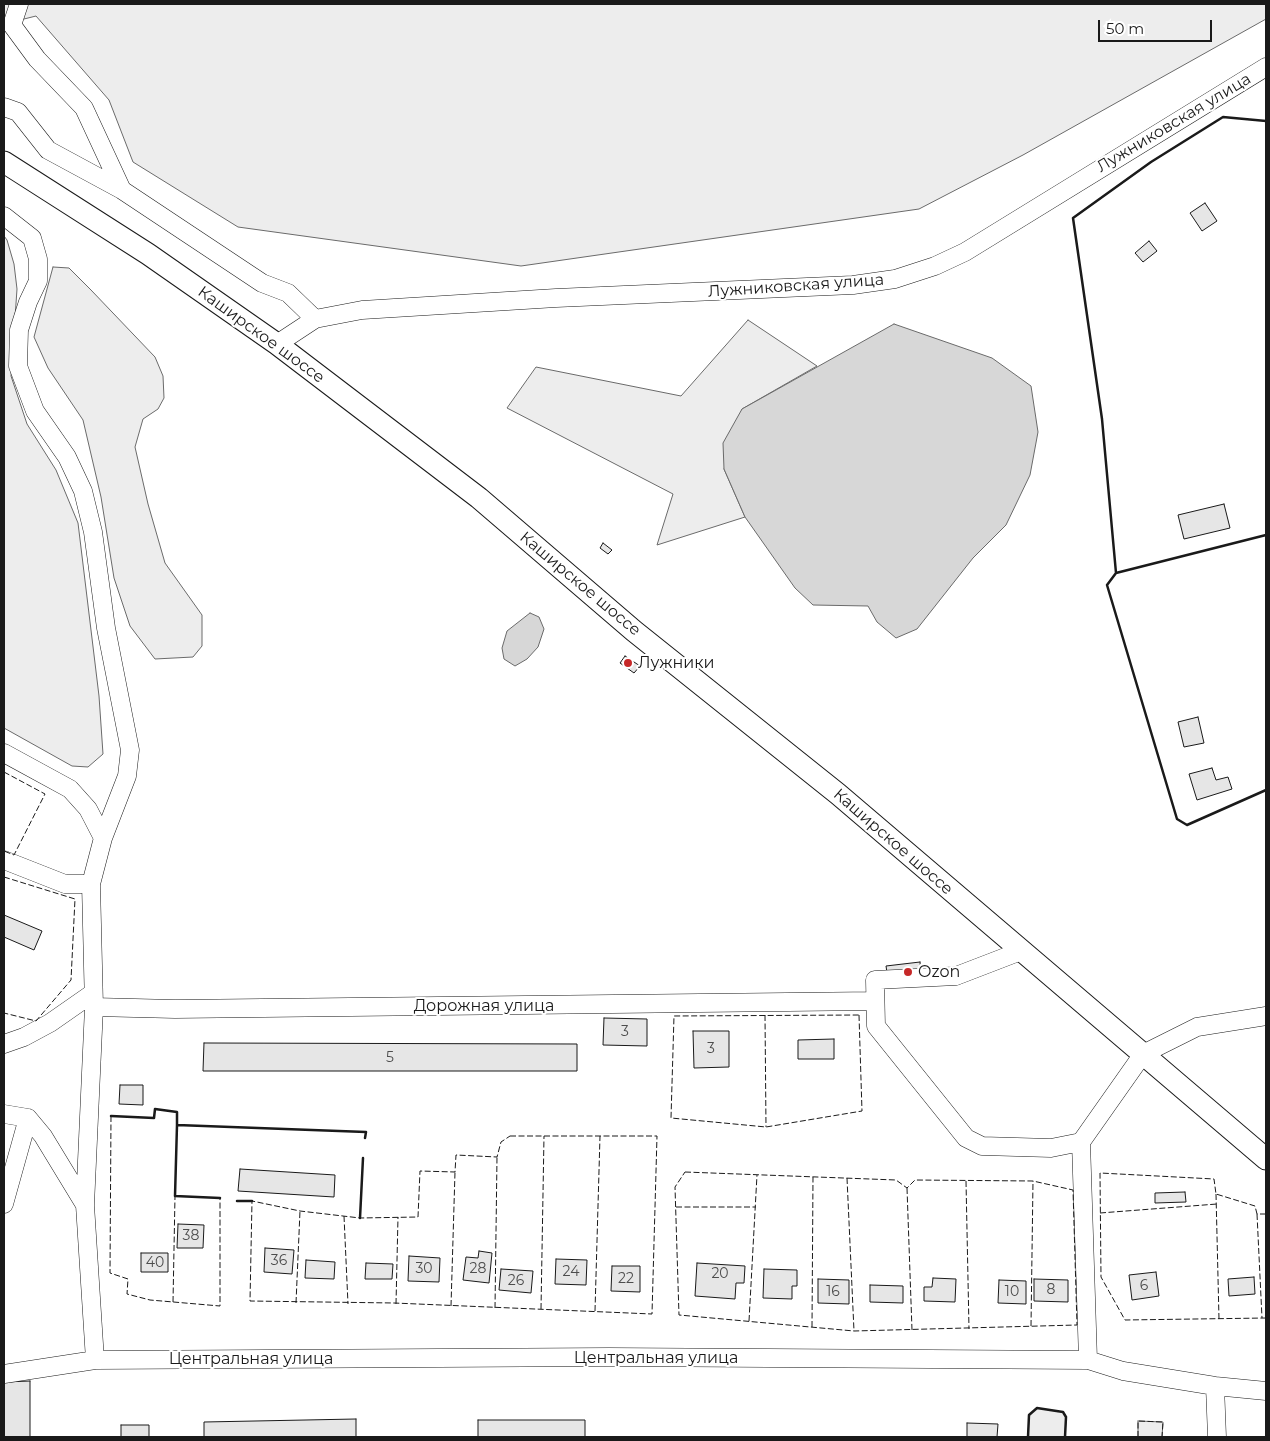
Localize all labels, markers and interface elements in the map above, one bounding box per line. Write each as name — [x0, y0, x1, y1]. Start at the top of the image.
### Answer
scale bar — [1100, 10, 1214, 42]
text: 50 m — [1106, 19, 1144, 38]
street label: Лужниковская улица — [1093, 69, 1255, 177]
street label: Лужниковская улица — [707, 270, 885, 302]
street label: Каширское шоссе — [194, 283, 328, 387]
street label: Каширское шоссе — [516, 528, 644, 640]
place label: Лужники — [638, 653, 714, 673]
marker: Лужники — [622, 657, 634, 669]
street label: Каширское шоссе — [829, 785, 957, 899]
place label: Ozon — [918, 962, 960, 982]
marker: Ozon — [902, 966, 914, 978]
street label: Дорожная улица — [414, 996, 554, 1016]
house number: 3 — [621, 1024, 629, 1040]
house number: 3 — [707, 1041, 715, 1057]
house number: 5 — [386, 1050, 394, 1066]
house number: 38 — [183, 1228, 199, 1244]
house number: 36 — [271, 1253, 287, 1269]
house number: 40 — [146, 1255, 164, 1271]
house number: 30 — [415, 1261, 433, 1277]
house number: 28 — [470, 1261, 486, 1277]
house number: 24 — [563, 1264, 579, 1280]
house number: 20 — [711, 1266, 729, 1282]
house number: 22 — [618, 1271, 634, 1287]
house number: 26 — [508, 1273, 524, 1289]
house number: 6 — [1140, 1278, 1148, 1294]
house number: 8 — [1047, 1282, 1055, 1298]
house number: 16 — [826, 1284, 840, 1300]
house number: 10 — [1005, 1284, 1019, 1300]
street label: Центральная улица — [574, 1348, 738, 1368]
street label: Центральная улица — [169, 1349, 333, 1369]

